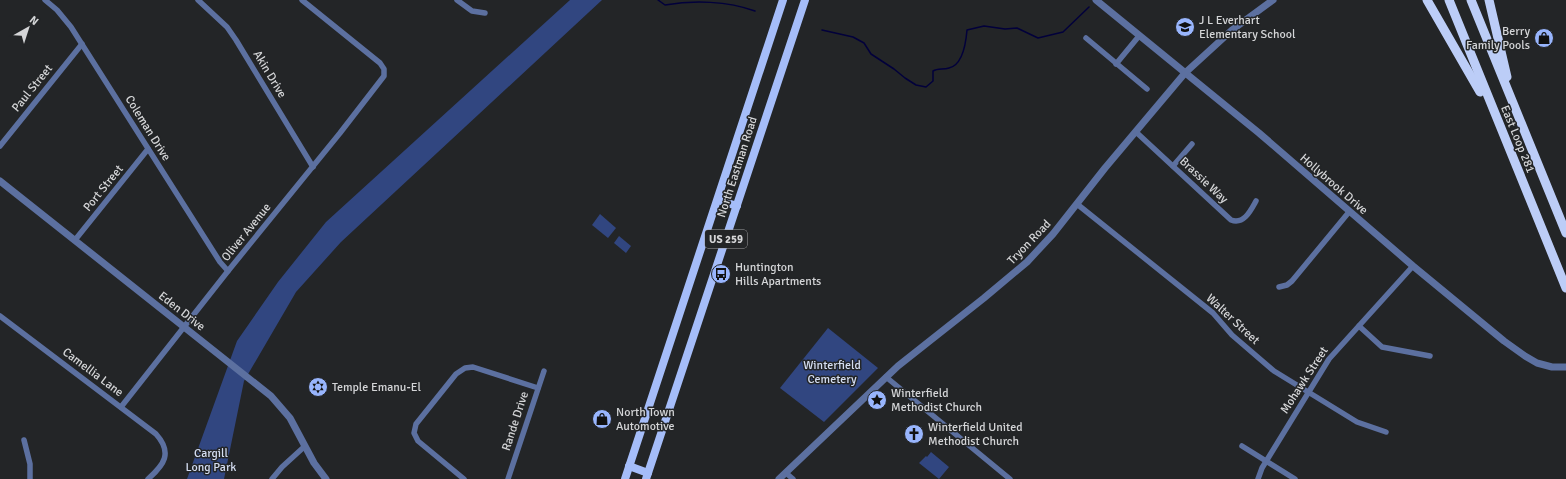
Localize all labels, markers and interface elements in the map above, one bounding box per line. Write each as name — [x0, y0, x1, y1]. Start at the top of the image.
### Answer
north arrow — [8, 8, 48, 48]
text: N — [27, 13, 41, 28]
place label: J L Everhart Elementary School — [1199, 13, 1296, 42]
school or university icon: J L Everhart Elementary School — [1174, 16, 1196, 38]
place label: Berry Family Pools — [1466, 24, 1530, 53]
shop icon: Berry Family Pools — [1533, 27, 1555, 49]
street label: Akin Drive — [250, 48, 290, 101]
street label: Paul Street — [9, 62, 56, 115]
street label: Coleman Drive — [121, 93, 174, 164]
street label: East Loop 281 — [1497, 103, 1538, 175]
street label: North Eastman Road — [714, 115, 761, 219]
street label: Hollybrook Drive — [1297, 151, 1371, 218]
street label: Brassie Way — [1176, 154, 1231, 207]
street label: Port Street — [80, 162, 127, 215]
street label: Oliver Avenue — [218, 200, 274, 264]
street label: Tryon Road — [1004, 217, 1054, 268]
road number: US 259 — [705, 230, 747, 248]
place label: Huntington Hills Apartments — [735, 260, 821, 289]
bus stop icon: Huntington Hills Apartments — [710, 263, 732, 285]
street label: Eden Drive — [155, 289, 208, 334]
street label: Walter Street — [1203, 291, 1262, 348]
street label: Mohawk Street — [1277, 344, 1332, 417]
street label: Camellia Lane — [59, 345, 126, 400]
park label: Winterfield Cemetery — [803, 358, 861, 387]
synagogue icon: Temple Emanu-El — [307, 376, 329, 398]
place label: Temple Emanu-El — [332, 380, 421, 395]
place label: Winterfield Methodist Church — [891, 386, 982, 415]
place icon: Winterfield Methodist Church — [866, 389, 888, 411]
street label: Rande Drive — [499, 390, 532, 453]
place label: North Town Automotive — [616, 405, 675, 434]
shop icon: North Town Automotive — [591, 408, 613, 430]
place label: Winterfield United Methodist Church — [928, 420, 1023, 449]
church icon: Winterfield United Methodist Church — [903, 423, 925, 445]
park label: Cargill Long Park — [186, 446, 236, 475]

